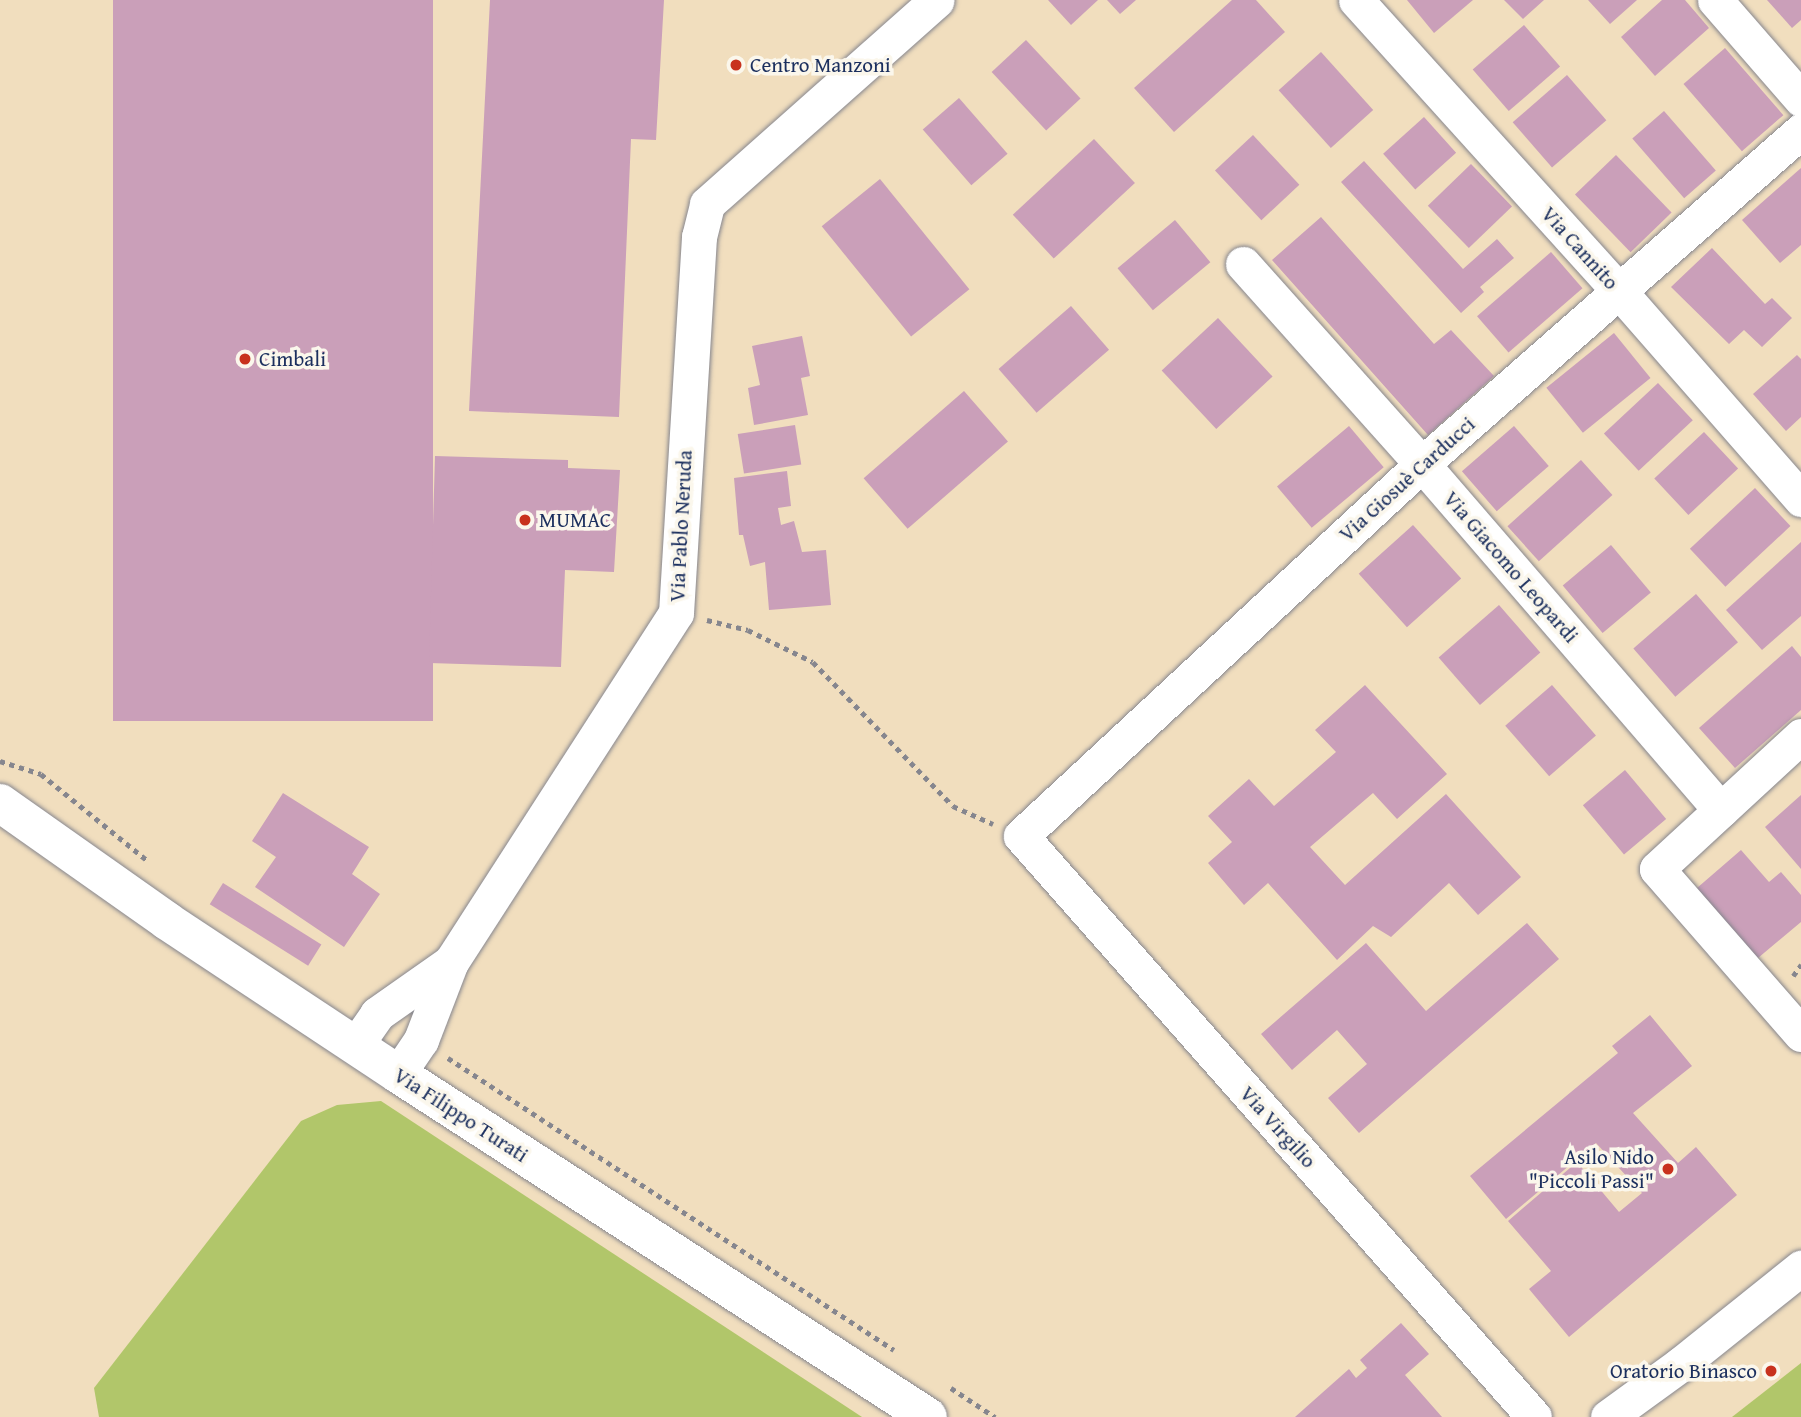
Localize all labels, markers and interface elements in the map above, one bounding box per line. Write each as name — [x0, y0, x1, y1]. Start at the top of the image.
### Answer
place label: Centro Manzoni — [750, 52, 891, 78]
marker: Centro Manzoni — [728, 57, 744, 73]
street label: Via Cannito — [1536, 201, 1624, 295]
place label: Cimbali — [259, 346, 326, 372]
marker: Cimbali — [237, 351, 253, 367]
street label: Via Giosuè Carducci — [1334, 411, 1480, 547]
street label: Via Pablo Neruda — [664, 449, 698, 603]
street label: Via Giacomo Leopardi — [1438, 486, 1584, 648]
place label: MUMAC — [539, 507, 611, 533]
marker: MUMAC — [517, 512, 533, 528]
street label: Via Filippo Turati — [389, 1062, 533, 1168]
street label: Via Virgilio — [1235, 1081, 1321, 1173]
place label: Asilo Nido "Piccoli Passi" — [1529, 1144, 1654, 1194]
marker: Asilo Nido "Piccoli Passi" — [1660, 1161, 1676, 1177]
place label: Oratorio Binasco — [1610, 1358, 1757, 1384]
marker: Oratorio Binasco — [1763, 1363, 1779, 1379]

